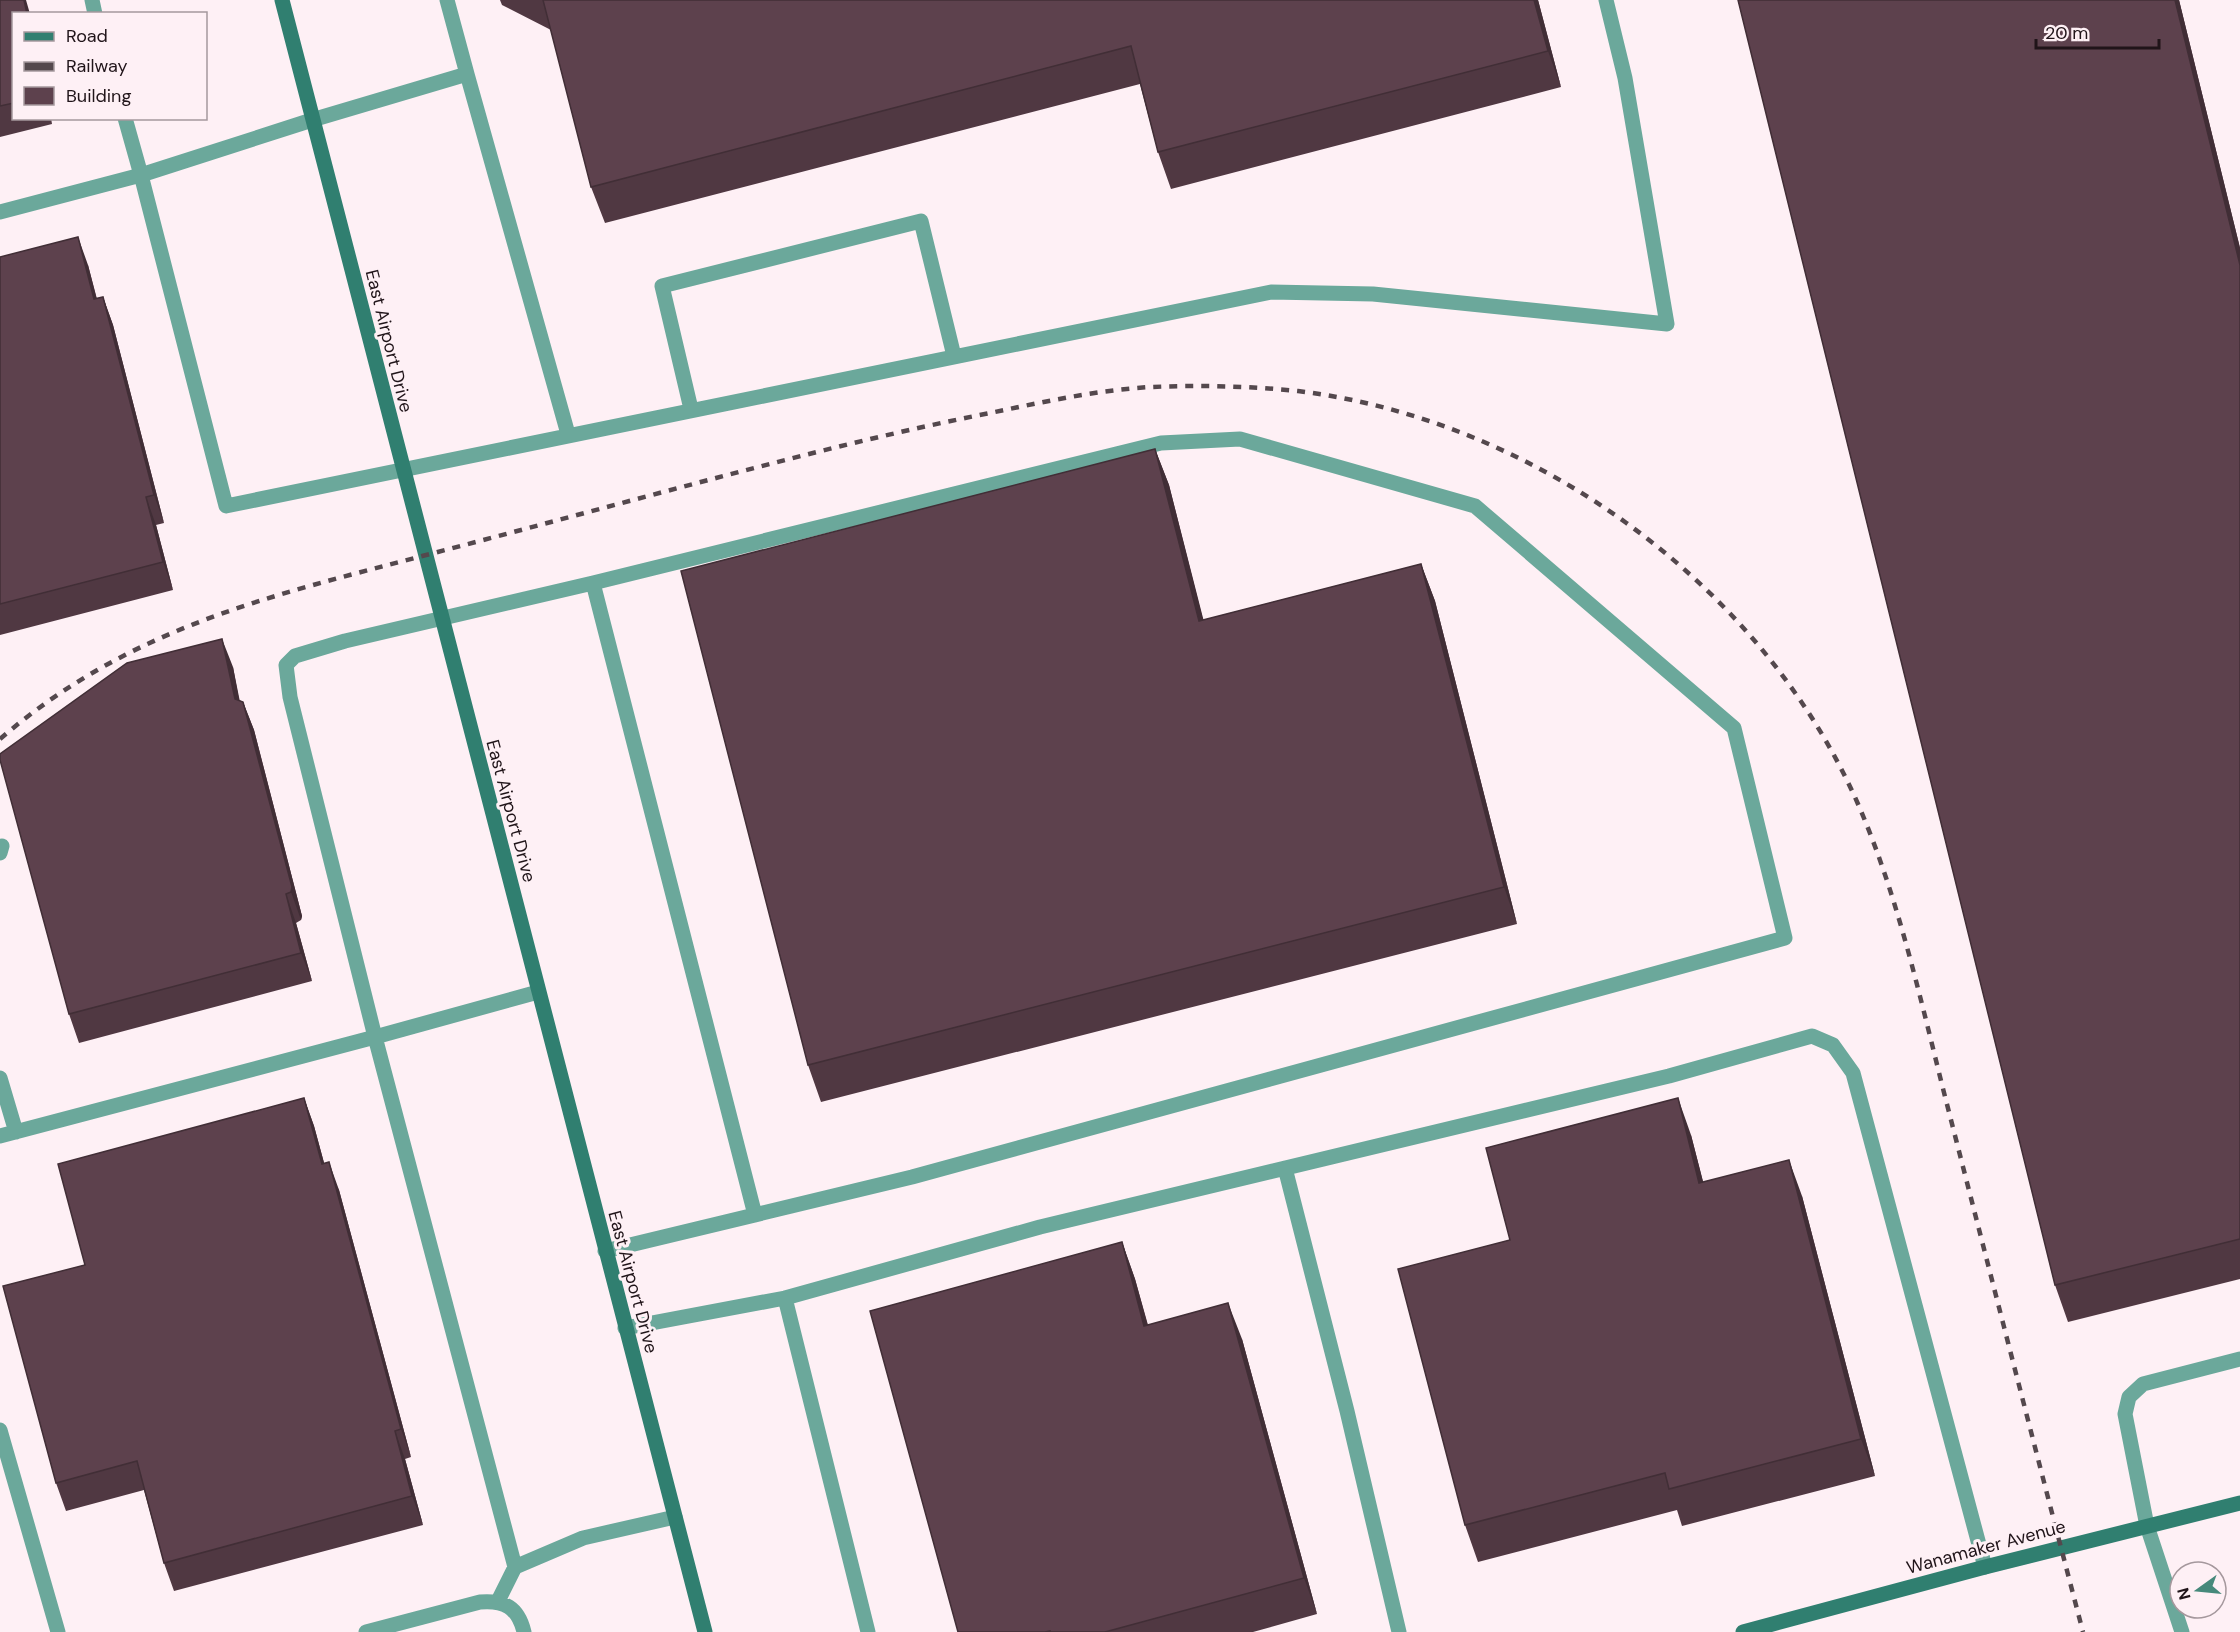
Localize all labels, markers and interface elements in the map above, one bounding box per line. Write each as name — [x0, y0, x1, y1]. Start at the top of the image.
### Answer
legend — [12, 12, 207, 120]
scale bar — [2036, 12, 2159, 50]
text: 20 m — [2045, 21, 2088, 45]
text: Road — [66, 24, 108, 48]
text: Railway — [66, 54, 128, 78]
text: Building — [66, 84, 131, 108]
street label: East Airport Drive — [360, 267, 418, 415]
street label: East Airport Drive — [480, 737, 542, 885]
street label: East Airport Drive — [602, 1208, 664, 1356]
street label: Wanamaker Avenue — [1904, 1514, 2068, 1580]
north arrow — [2168, 1560, 2228, 1620]
text: N — [2172, 1585, 2196, 1602]

